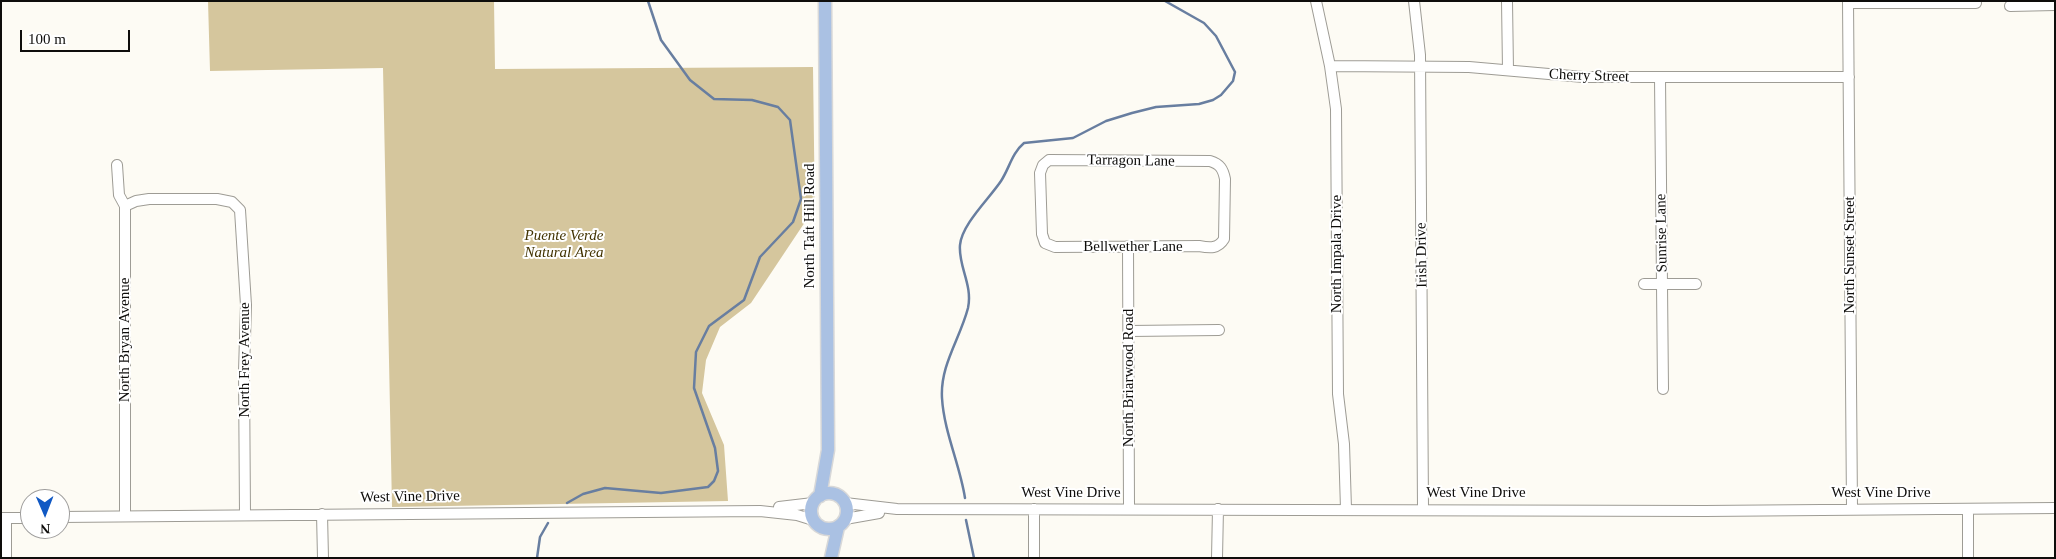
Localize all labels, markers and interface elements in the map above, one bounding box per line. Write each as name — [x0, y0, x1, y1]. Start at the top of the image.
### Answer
scale bar — [22, 20, 132, 52]
text: 100 m — [28, 31, 66, 47]
street label: Cherry Street — [1549, 66, 1629, 86]
street label: Tarragon Lane — [1087, 151, 1175, 171]
street label: North Taft Hill Road — [801, 163, 819, 289]
street label: Sunrise Lane — [1652, 193, 1672, 273]
street label: North Impala Drive — [1328, 195, 1346, 313]
street label: North Sunset Street — [1841, 196, 1859, 314]
street label: Irish Drive — [1412, 222, 1432, 288]
park label: Puente Verde Natural Area — [524, 227, 604, 262]
street label: Bellwether Lane — [1083, 238, 1183, 256]
street label: North Bryan Avenue — [116, 278, 134, 402]
street label: North Frey Avenue — [236, 302, 254, 418]
street label: North Briarwood Road — [1120, 309, 1138, 447]
street label: West Vine Drive — [1021, 484, 1121, 502]
street label: West Vine Drive — [1426, 484, 1526, 502]
street label: West Vine Drive — [1831, 484, 1931, 502]
street label: West Vine Drive — [360, 487, 460, 507]
north arrow — [20, 489, 70, 539]
text: N — [40, 521, 50, 536]

